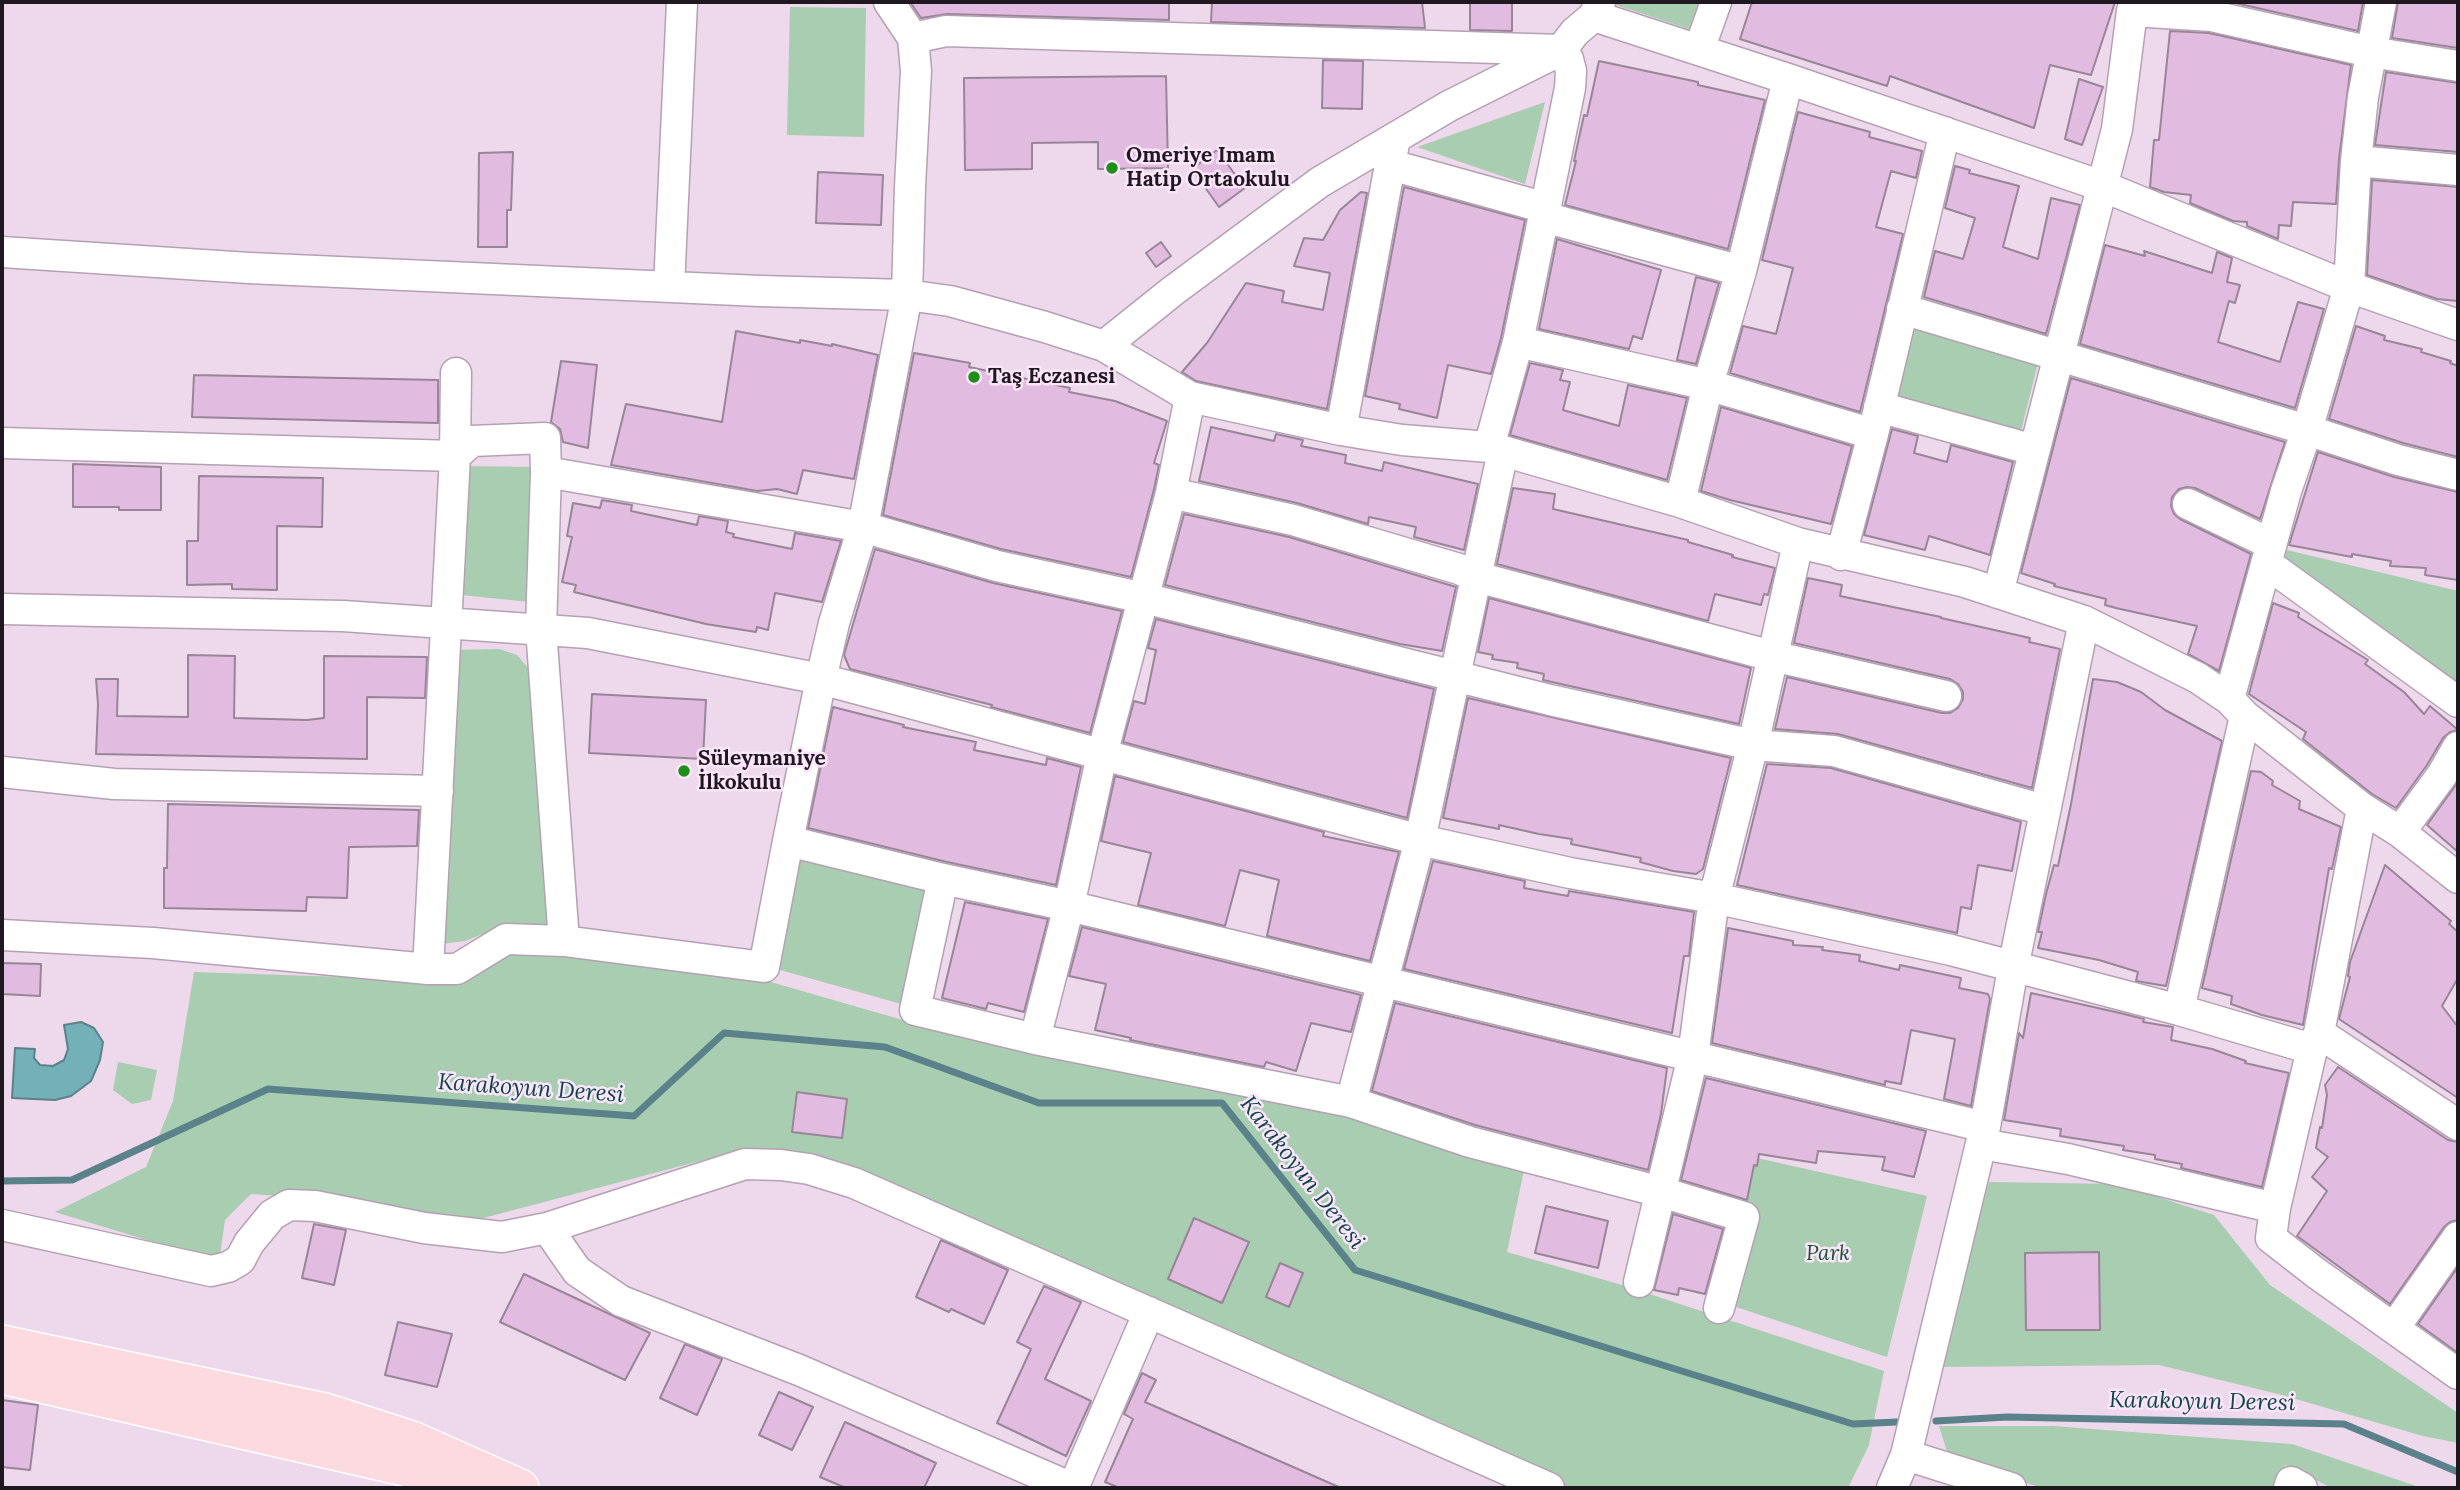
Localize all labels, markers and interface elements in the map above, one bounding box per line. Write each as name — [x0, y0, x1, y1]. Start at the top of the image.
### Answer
place label: Omeriye Imam Hatip Ortaokulu — [1126, 143, 1290, 193]
marker: Omeriye Imam Hatip Ortaokulu — [1104, 160, 1120, 176]
place label: Taş Eczanesi — [988, 364, 1115, 390]
marker: Taş Eczanesi — [966, 369, 982, 385]
place label: Süleymaniye İlkokulu — [698, 746, 826, 796]
marker: Süleymaniye İlkokulu — [676, 763, 692, 779]
water label: Karakoyun Deresi — [437, 1069, 625, 1109]
water label: Karakoyun Deresi — [1234, 1091, 1370, 1255]
park label: Park — [1806, 1241, 1850, 1267]
water label: Karakoyun Deresi — [2109, 1387, 2295, 1417]

